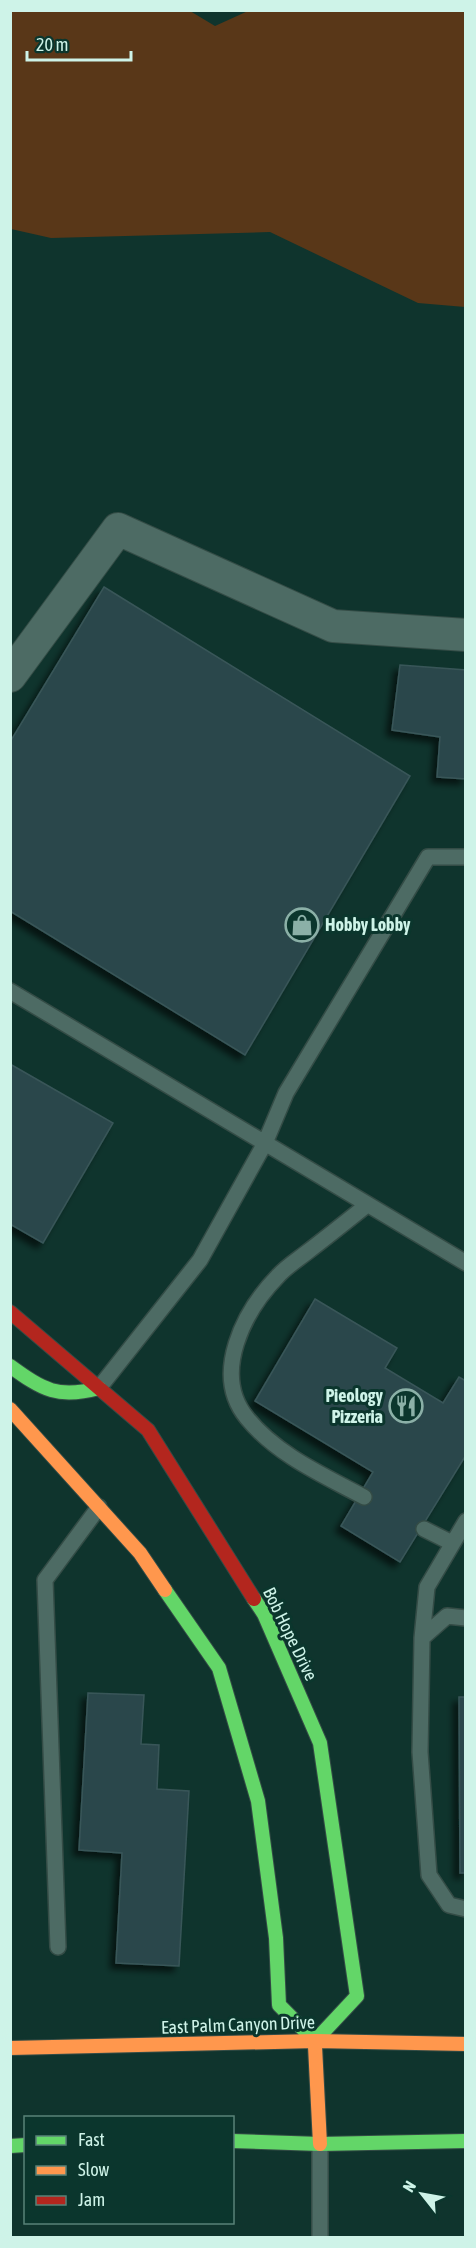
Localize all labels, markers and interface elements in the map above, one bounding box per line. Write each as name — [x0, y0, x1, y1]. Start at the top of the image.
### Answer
scale bar — [27, 24, 130, 62]
text: 20 m — [36, 34, 68, 55]
shop icon: Hobby Lobby — [284, 907, 320, 943]
place label: Hobby Lobby — [325, 914, 411, 935]
place label: Pieology Pizzeria — [325, 1385, 384, 1427]
restaurant icon: Pieology Pizzeria — [388, 1388, 424, 1424]
street label: Bob Hope Drive — [259, 1584, 322, 1684]
street label: East Palm Canyon Drive — [161, 2011, 315, 2038]
legend — [24, 2116, 234, 2224]
text: Fast — [78, 2129, 105, 2150]
text: Slow — [78, 2159, 109, 2180]
north arrow — [392, 2164, 452, 2224]
text: N — [399, 2178, 419, 2195]
text: Jam — [78, 2189, 105, 2210]

